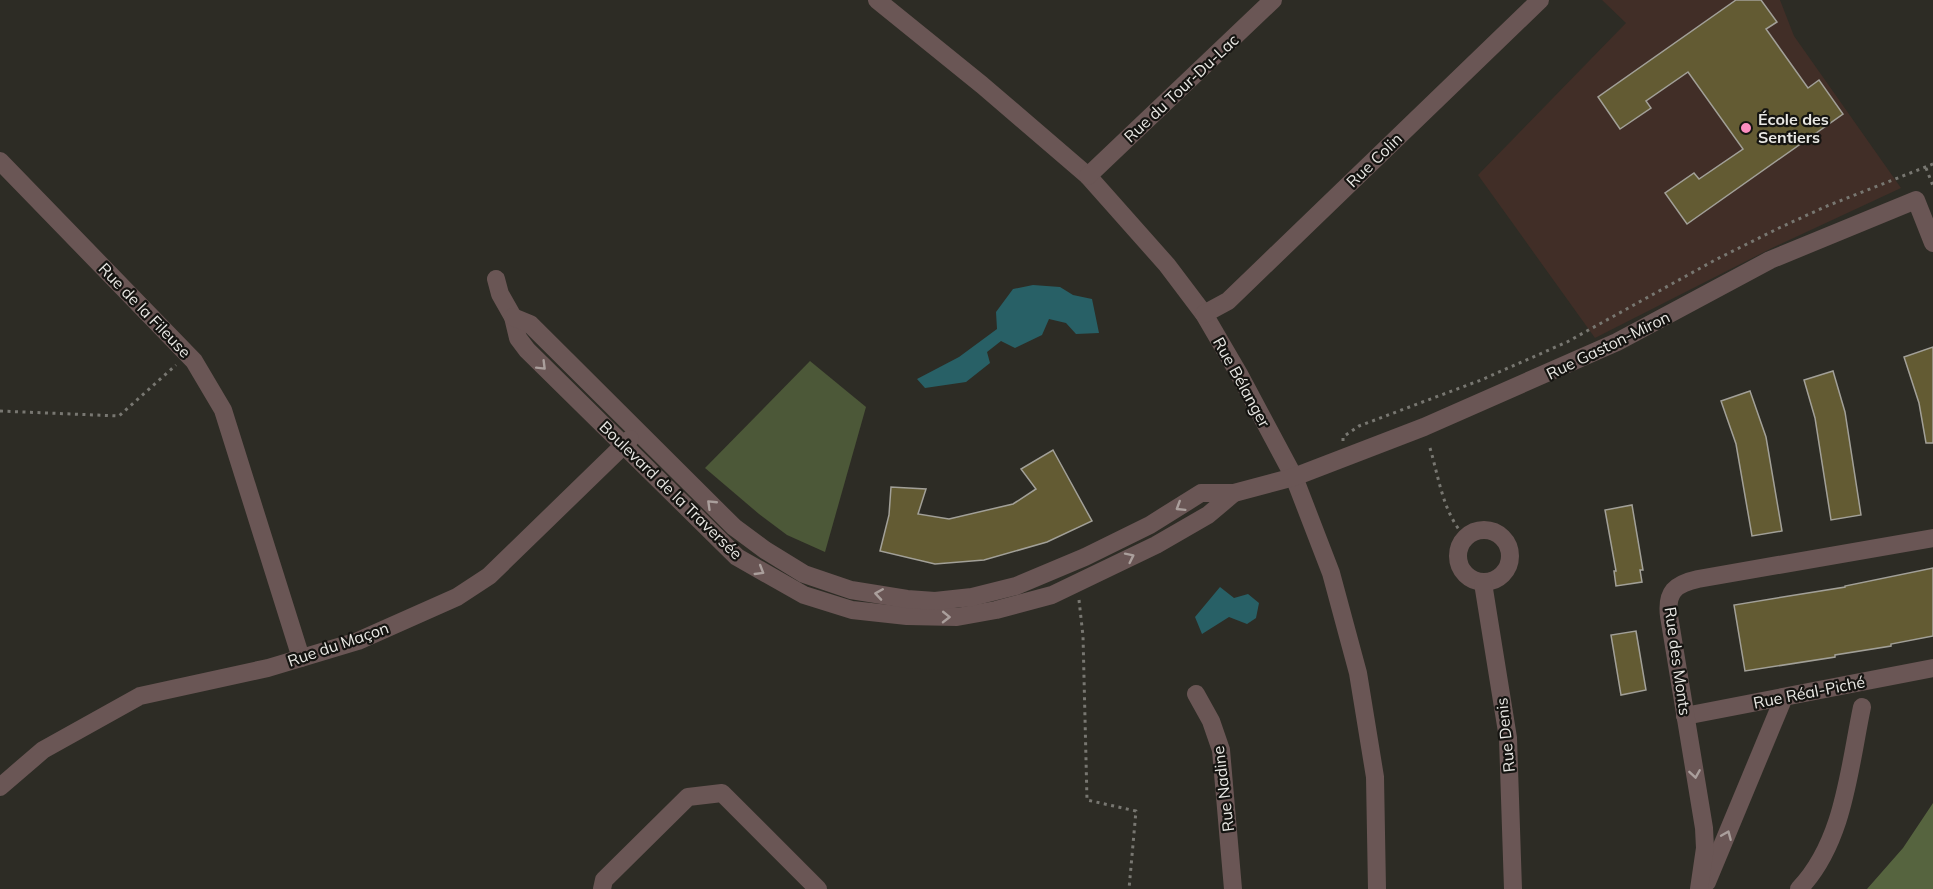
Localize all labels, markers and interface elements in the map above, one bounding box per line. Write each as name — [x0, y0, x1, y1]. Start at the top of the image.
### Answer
street label: Rue du Tour-Du-Lac — [1119, 30, 1243, 146]
place label: École des Sentiers — [1758, 109, 1829, 147]
marker: École des Sentiers — [1739, 121, 1753, 135]
street label: Rue Colin — [1342, 129, 1406, 191]
street label: Rue de la Fileuse — [95, 258, 195, 362]
street label: Rue Gaston-Miron — [1543, 306, 1673, 384]
street label: Rue Bélanger — [1209, 334, 1275, 431]
one-way arrow — [535, 358, 546, 369]
street label: Boulevard de la Traversée — [595, 416, 747, 564]
one-way arrow — [1175, 499, 1186, 510]
one-way arrow — [707, 500, 717, 511]
one-way arrow — [1124, 553, 1135, 565]
one-way arrow — [754, 564, 764, 575]
one-way arrow — [874, 589, 884, 601]
street label: Rue des Monts — [1660, 605, 1696, 717]
one-way arrow — [942, 611, 951, 623]
street label: Rue du Maçon — [285, 617, 391, 671]
street label: Rue Réal-Piché — [1751, 671, 1867, 713]
street label: Rue Denis — [1491, 697, 1519, 773]
street label: Rue Nadine — [1208, 745, 1238, 833]
one-way arrow — [1688, 768, 1701, 778]
one-way arrow — [1720, 831, 1732, 842]

